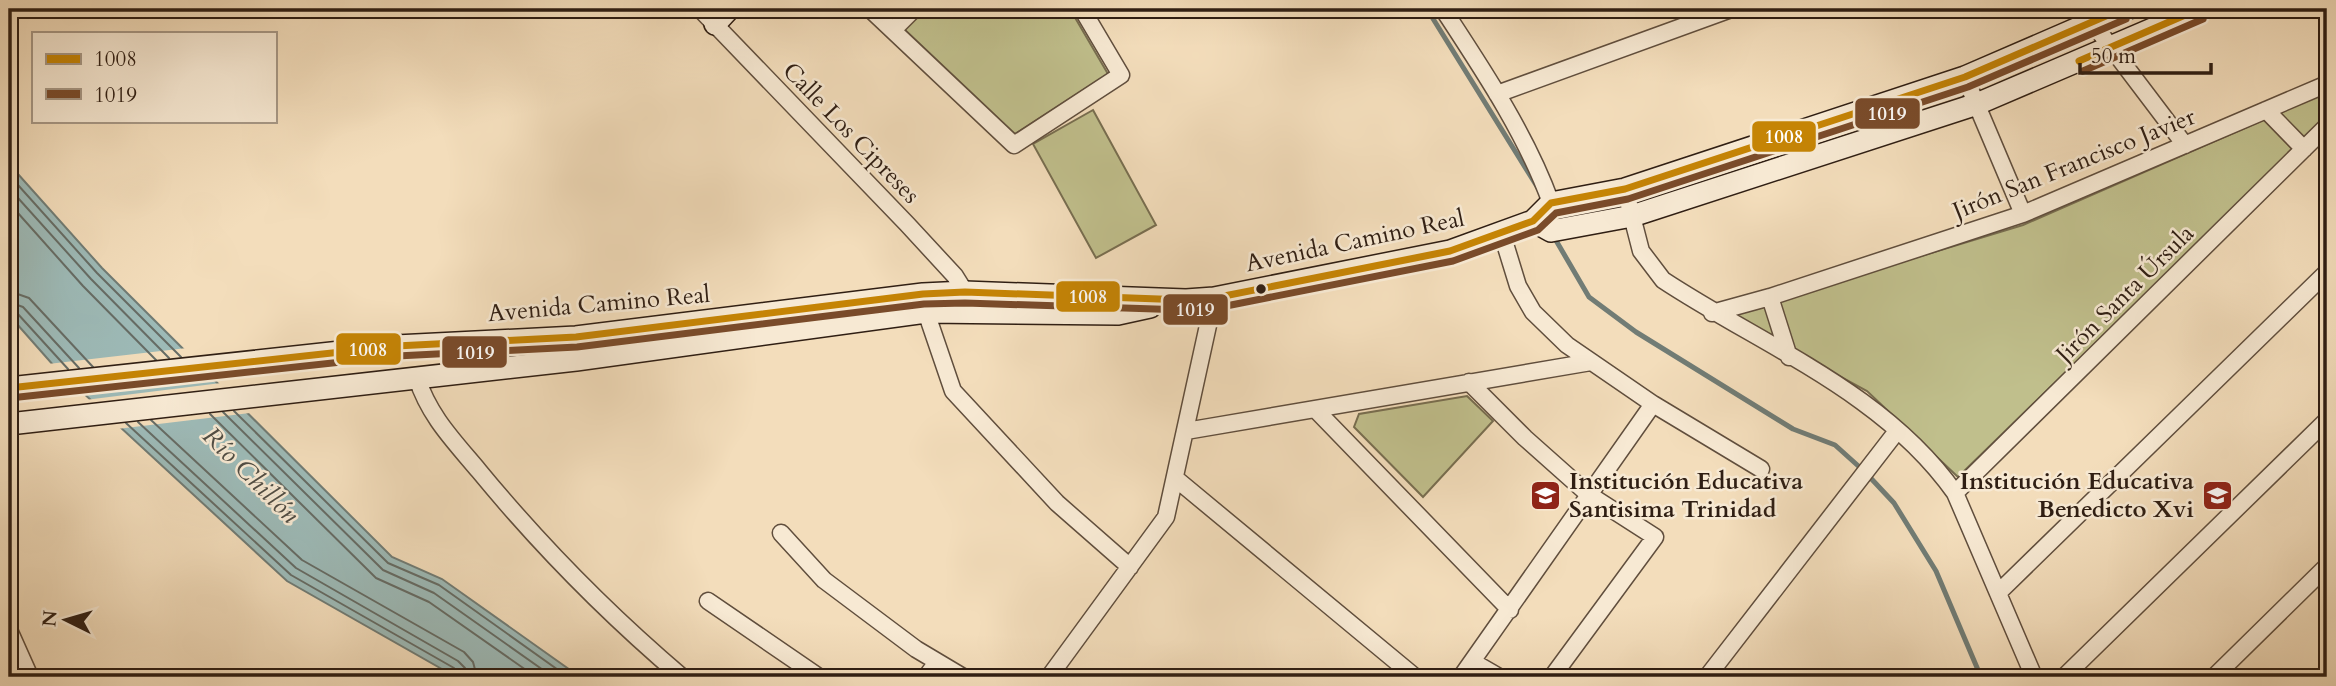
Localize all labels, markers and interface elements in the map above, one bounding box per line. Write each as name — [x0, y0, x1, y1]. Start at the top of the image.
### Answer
legend — [32, 32, 276, 122]
scale bar — [2080, 32, 2212, 76]
text: 50 m — [2091, 42, 2136, 71]
text: 1008 — [94, 45, 137, 74]
street label: Calle Los Cipreses — [775, 55, 927, 211]
text: 1019 — [94, 81, 137, 110]
line badge: 1019 — [1854, 97, 1921, 130]
street label: Jirón San Francisco Javier — [1945, 100, 2200, 229]
text: 1019 — [1868, 101, 1907, 127]
line badge: 1008 — [1751, 120, 1817, 153]
text: 1008 — [1765, 124, 1803, 150]
street label: Avenida Camino Real — [1243, 202, 1467, 280]
street label: Jirón Santa Úrsula — [2046, 217, 2202, 373]
street label: Avenida Camino Real — [487, 278, 711, 330]
line badge: 1008 — [1055, 280, 1121, 313]
unlabelled marker — [1254, 282, 1268, 296]
text: 1008 — [1069, 284, 1107, 310]
line badge: 1019 — [1162, 293, 1229, 326]
text: 1019 — [1176, 297, 1215, 323]
line badge: 1008 — [335, 332, 402, 366]
line badge: 1019 — [441, 335, 508, 369]
text: 1008 — [349, 337, 387, 363]
text: 1019 — [456, 340, 495, 366]
water label: Río Chillón — [195, 419, 307, 531]
place label: Institución Educativa Santisima Trinidad — [1569, 465, 1803, 526]
place label: Institución Educativa Benedicto Xvi — [1960, 465, 2194, 526]
school or university icon: Institución Educativa Santisima Trinidad — [1529, 478, 1563, 512]
school or university icon: Institución Educativa Benedicto Xvi — [2200, 478, 2234, 512]
north arrow — [32, 584, 102, 654]
text: N — [36, 609, 64, 628]

